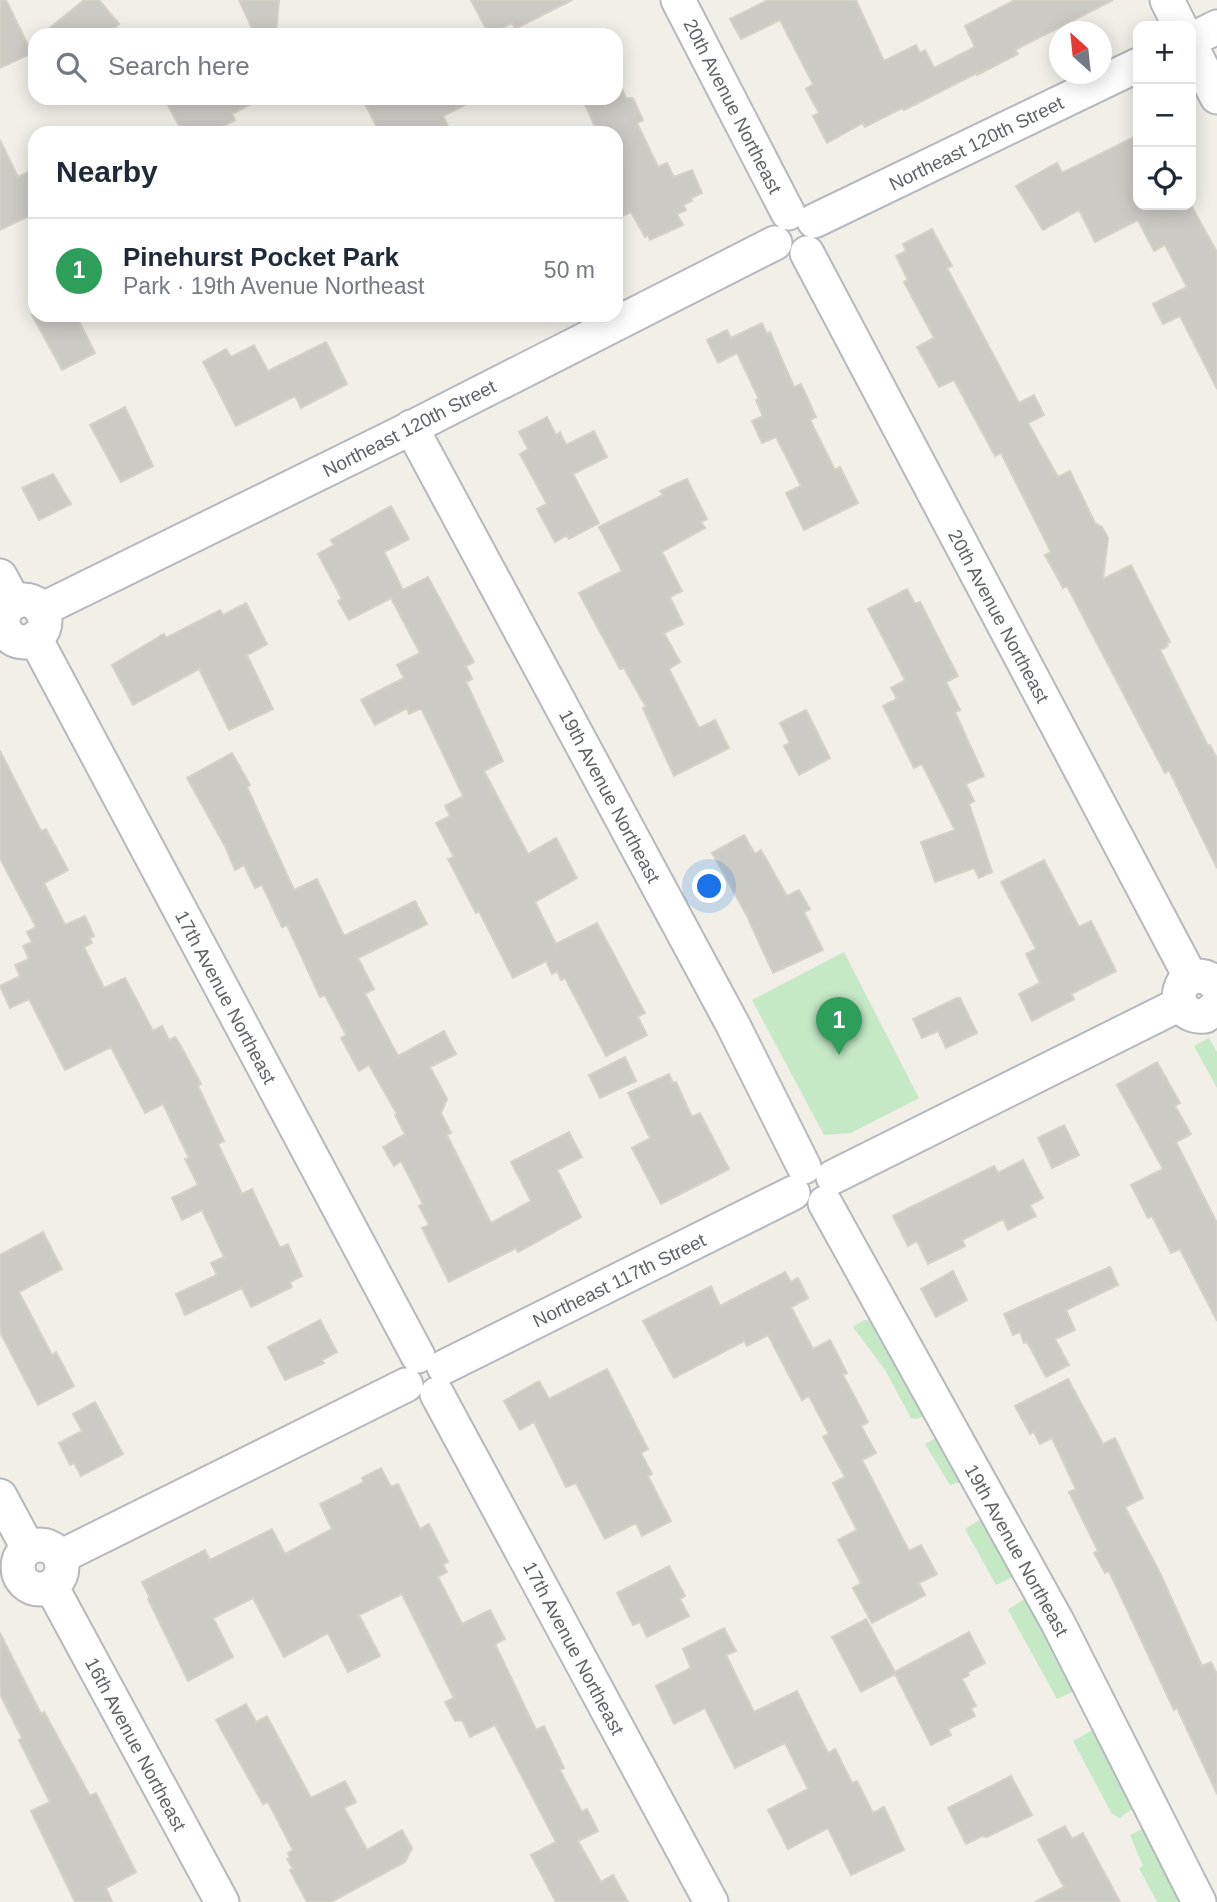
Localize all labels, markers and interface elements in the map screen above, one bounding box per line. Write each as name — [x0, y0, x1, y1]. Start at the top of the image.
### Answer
street label: 20th Avenue Northeast — [679, 15, 786, 198]
north arrow — [1049, 21, 1112, 84]
map controls — [1133, 21, 1196, 210]
button: + — [1133, 21, 1196, 84]
search box — [28, 28, 623, 105]
icon: search — [52, 48, 90, 86]
text: Search here — [108, 51, 250, 81]
button: − — [1133, 84, 1196, 147]
street label: Northeast 120th Street — [886, 92, 1067, 195]
button: locate — [1133, 147, 1196, 210]
text: Nearby — [56, 155, 158, 188]
text: Pinehurst Pocket Park — [123, 242, 399, 272]
text: 1 — [73, 257, 85, 283]
text: 50 m — [544, 257, 595, 283]
text: Park · 19th Avenue Northeast — [123, 273, 424, 299]
street label: Northeast 120th Street — [319, 375, 500, 481]
street label: 20th Avenue Northeast — [944, 526, 1053, 707]
street label: 19th Avenue Northeast — [555, 706, 664, 887]
your location — [692, 869, 726, 903]
street label: 17th Avenue Northeast — [171, 907, 280, 1088]
pin: 1 — [816, 997, 862, 1055]
street label: Northeast 117th Street — [529, 1229, 710, 1331]
street label: 19th Avenue Northeast — [961, 1461, 1073, 1640]
street label: 17th Avenue Northeast — [519, 1558, 628, 1739]
street label: 16th Avenue Northeast — [81, 1654, 190, 1835]

